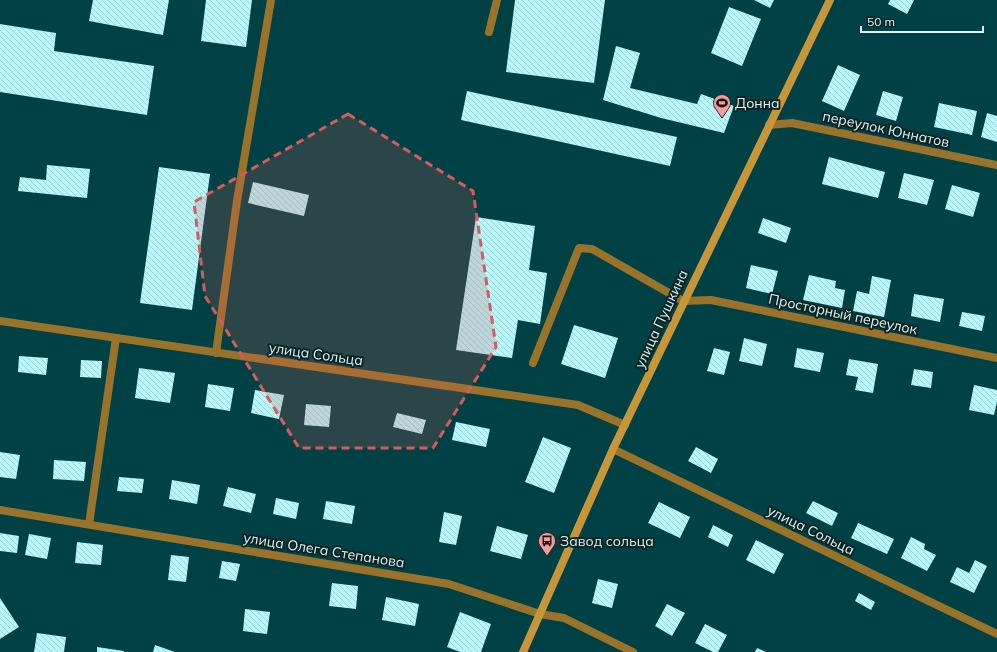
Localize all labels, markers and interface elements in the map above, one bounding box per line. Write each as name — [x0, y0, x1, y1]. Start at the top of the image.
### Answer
scale bar — [861, 8, 983, 34]
text: 50 m — [867, 14, 895, 29]
sports icon: Донна — [712, 93, 732, 118]
place label: Донна — [735, 94, 780, 112]
street label: переулок Юннатов — [821, 107, 951, 151]
street label: улица Пушкина — [630, 267, 692, 371]
street label: Просторный переулок — [767, 289, 919, 339]
street label: улица Сольца — [268, 338, 364, 370]
street label: улица Сольца — [764, 501, 858, 559]
street label: улица Олега Степанова — [242, 528, 406, 572]
bus stop icon: Завод сольца — [537, 531, 557, 556]
place label: Завод сольца — [560, 532, 654, 550]

